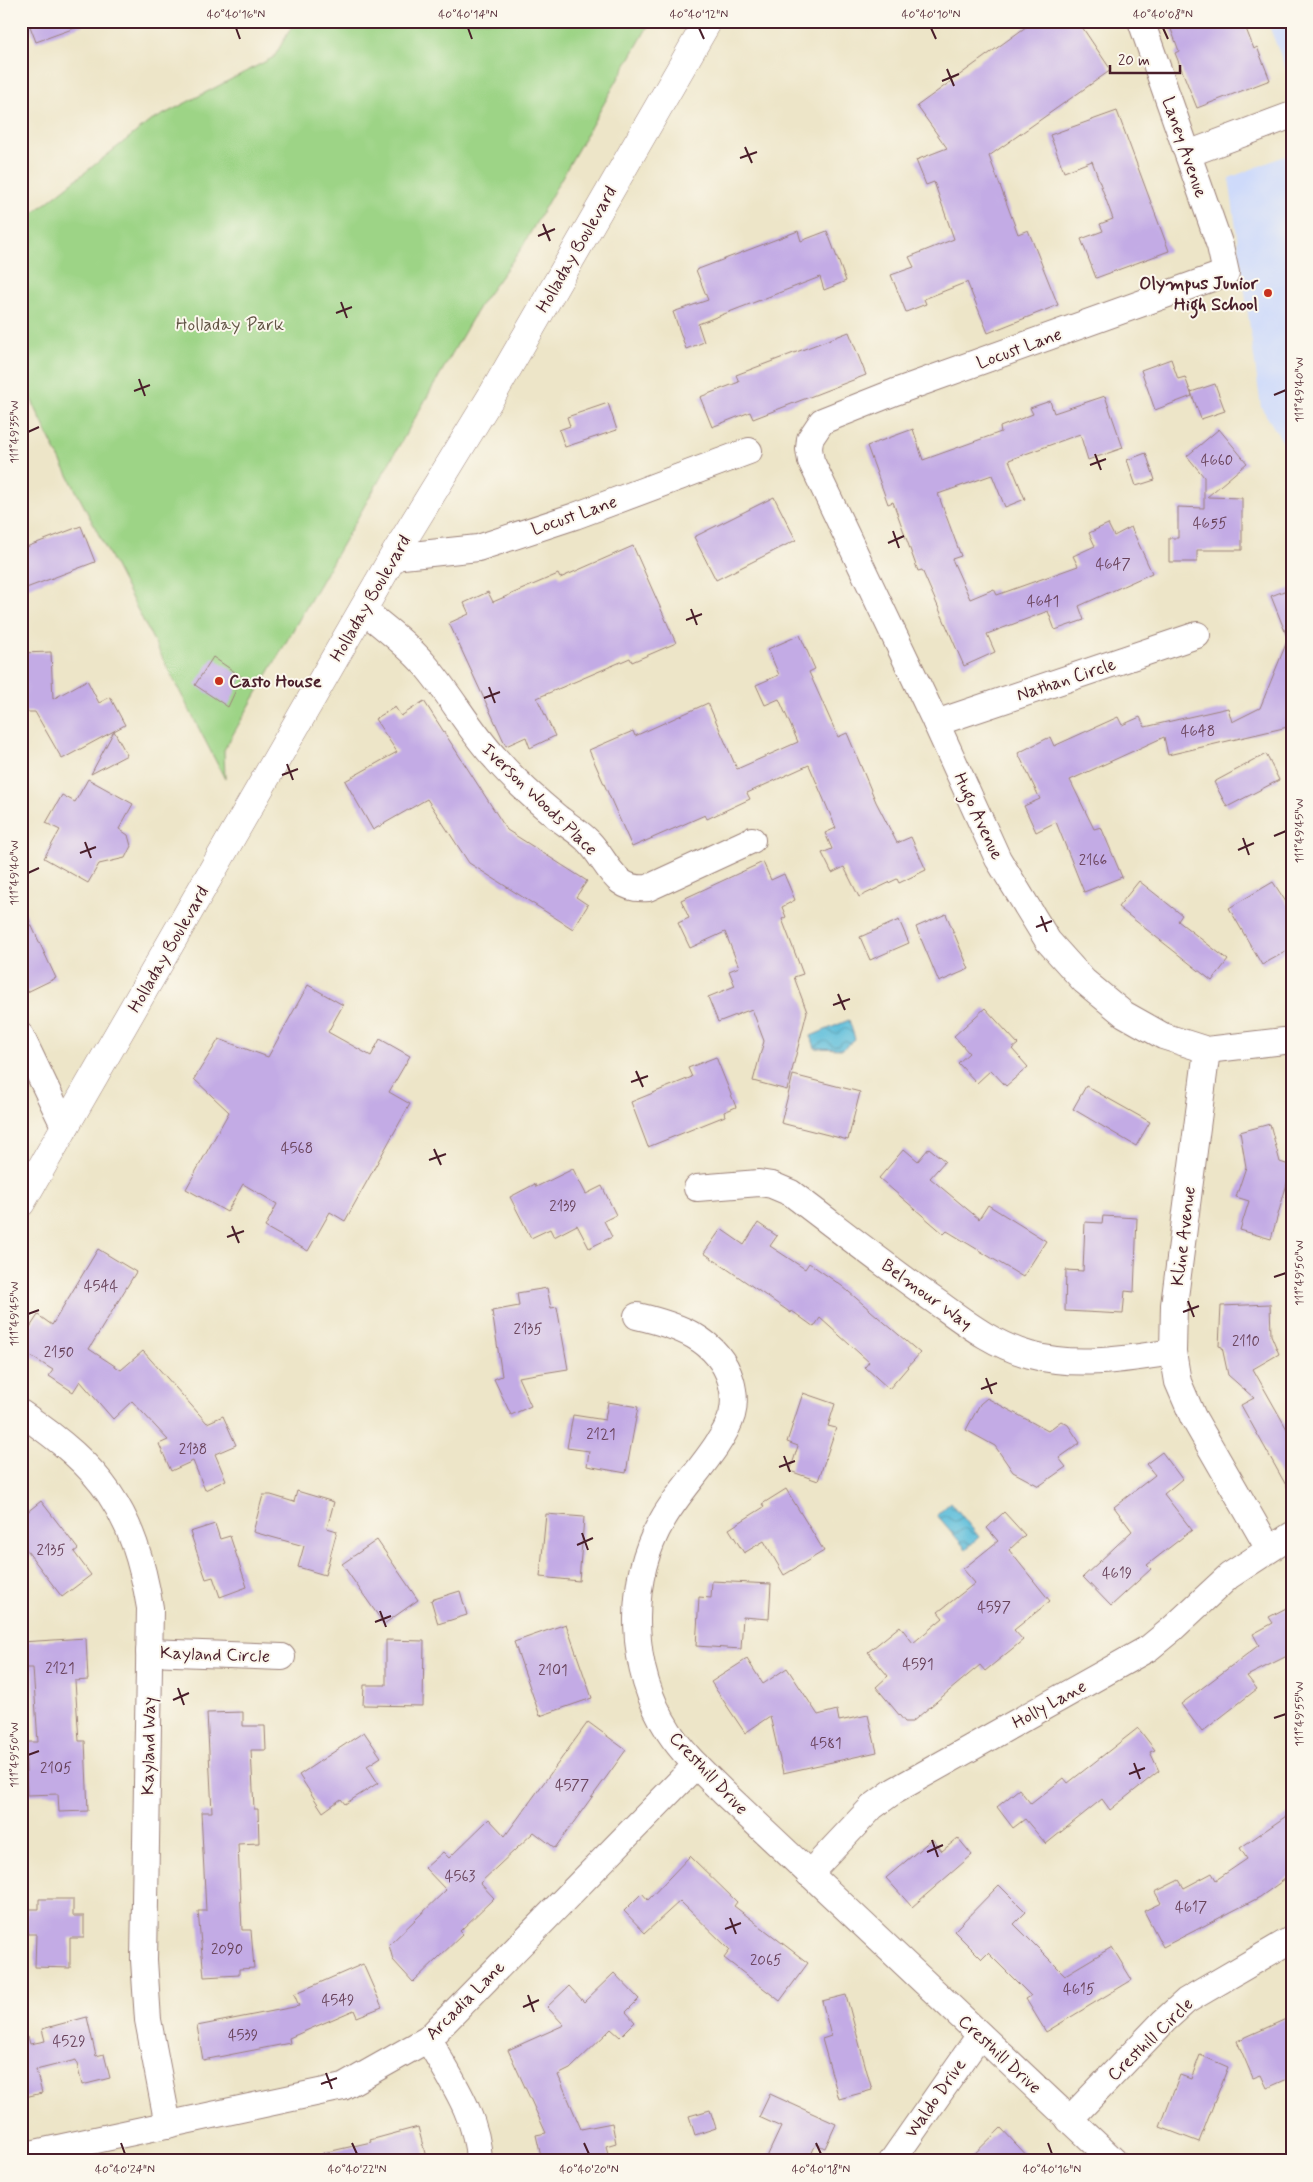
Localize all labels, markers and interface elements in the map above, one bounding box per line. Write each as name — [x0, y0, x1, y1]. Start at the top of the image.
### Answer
text: 40°40'16"N — [207, 7, 265, 23]
text: 40°40'14"N — [438, 7, 498, 23]
text: 40°40'12"N — [670, 7, 728, 23]
text: 40°40'10"N — [902, 7, 960, 23]
text: 40°40'08"N — [1133, 7, 1193, 23]
scale bar — [1110, 42, 1180, 74]
text: 20 m — [1118, 51, 1150, 71]
street label: Laney Avenue — [1156, 94, 1213, 201]
street label: Holladay Boulevard — [531, 182, 623, 317]
place label: Olympus Junior High School — [1139, 272, 1259, 319]
marker: Olympus Junior High School — [1262, 287, 1274, 299]
park label: Holladay Park — [176, 313, 284, 337]
street label: Locust Lane — [973, 322, 1065, 375]
text: 111°49'40"W — [1292, 357, 1308, 423]
text: 111°49'35"W — [7, 400, 23, 464]
house number: 4660 — [1201, 451, 1233, 471]
street label: Locust Lane — [528, 490, 620, 542]
house number: 4655 — [1193, 514, 1227, 534]
street label: Holladay Boulevard — [325, 531, 417, 666]
house number: 4647 — [1096, 555, 1130, 575]
house number: 4641 — [1027, 592, 1059, 612]
street label: Nathan Circle — [1013, 653, 1119, 707]
place label: Casto House — [229, 670, 322, 694]
marker: Casto House — [213, 675, 225, 687]
house number: 4648 — [1181, 722, 1215, 742]
street label: Iverson Woods Place — [476, 738, 602, 861]
street label: Hugo Avenue — [946, 769, 1009, 865]
text: 111°49'45"W — [1292, 799, 1308, 863]
text: 111°49'40"W — [7, 840, 23, 906]
house number: 2166 — [1079, 851, 1108, 871]
street label: Holladay Boulevard — [123, 882, 215, 1017]
house number: 4568 — [281, 1139, 313, 1159]
street label: Kline Avenue — [1166, 1185, 1202, 1287]
house number: 2139 — [549, 1197, 577, 1217]
text: 111°49'50"W — [1292, 1240, 1308, 1306]
street label: Belmour Way — [876, 1254, 977, 1336]
house number: 4544 — [84, 1277, 118, 1297]
text: 111°49'45"W — [7, 1282, 23, 1346]
house number: 2135 — [514, 1320, 542, 1340]
house number: 2110 — [1232, 1332, 1260, 1352]
house number: 2150 — [44, 1343, 74, 1363]
house number: 2121 — [586, 1425, 616, 1445]
house number: 2138 — [179, 1440, 207, 1460]
house number: 2135 — [37, 1541, 65, 1561]
house number: 4619 — [1102, 1564, 1132, 1584]
house number: 4597 — [977, 1598, 1011, 1618]
street label: Kayland Circle — [159, 1641, 270, 1669]
house number: 4591 — [902, 1655, 934, 1675]
house number: 2121 — [45, 1659, 75, 1679]
house number: 2101 — [538, 1661, 568, 1681]
street label: Holly Lane — [1008, 1675, 1091, 1735]
text: 111°49'55"W — [1292, 1681, 1308, 1746]
street label: Kayland Way — [136, 1697, 162, 1795]
text: 111°49'50"W — [7, 1722, 23, 1788]
street label: Cresthill Drive — [663, 1727, 753, 1821]
house number: 4581 — [810, 1734, 842, 1754]
house number: 2105 — [40, 1759, 72, 1779]
house number: 4577 — [555, 1776, 589, 1796]
house number: 4563 — [445, 1867, 476, 1887]
house number: 4617 — [1175, 1898, 1207, 1918]
house number: 2090 — [211, 1940, 243, 1960]
house number: 2065 — [750, 1951, 782, 1971]
street label: Arcadia Lane — [421, 1956, 511, 2046]
house number: 4615 — [1063, 1980, 1095, 2000]
house number: 4549 — [322, 1991, 354, 2011]
street label: Cresthill Circle — [1103, 1993, 1199, 2087]
street label: Cresthill Drive — [952, 2010, 1046, 2100]
house number: 4539 — [228, 2026, 258, 2046]
house number: 4529 — [52, 2032, 86, 2052]
street label: Waldo Drive — [900, 2054, 972, 2143]
text: 40°40'24"N — [95, 2162, 155, 2178]
text: 40°40'22"N — [328, 2162, 386, 2178]
text: 40°40'20"N — [559, 2162, 619, 2178]
text: 40°40'18"N — [792, 2162, 850, 2178]
text: 40°40'16"N — [1023, 2162, 1081, 2178]

